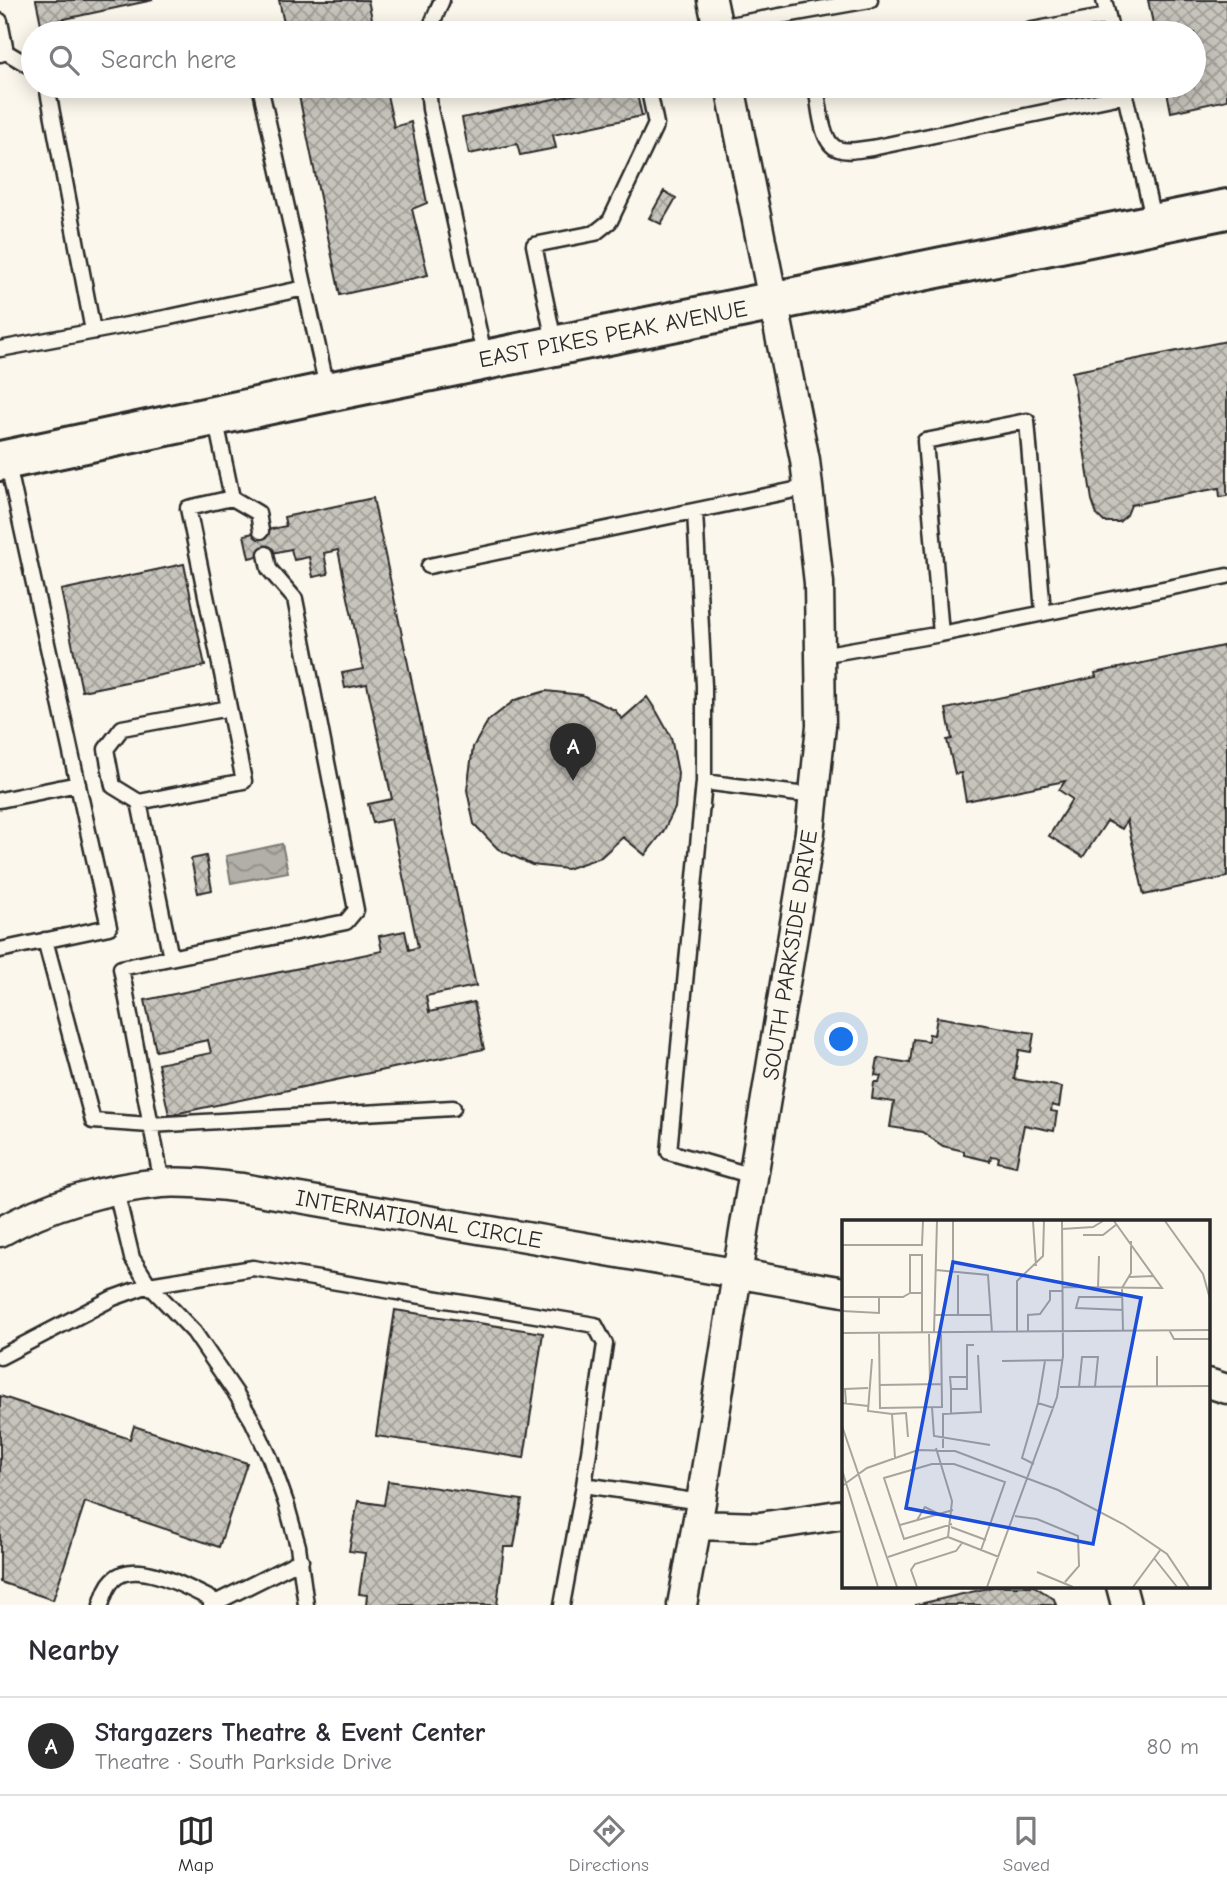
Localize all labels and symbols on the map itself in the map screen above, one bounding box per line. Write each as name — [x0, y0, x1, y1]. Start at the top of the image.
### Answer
street label: EAST PIKES PEAK AVENUE — [477, 295, 750, 373]
pin: A — [550, 723, 596, 781]
street label: SOUTH PARKSIDE DRIVE — [757, 828, 823, 1082]
your location — [824, 1022, 858, 1056]
street label: INTERNATIONAL CIRCLE — [294, 1184, 544, 1254]
inset map — [842, 1220, 1210, 1588]

